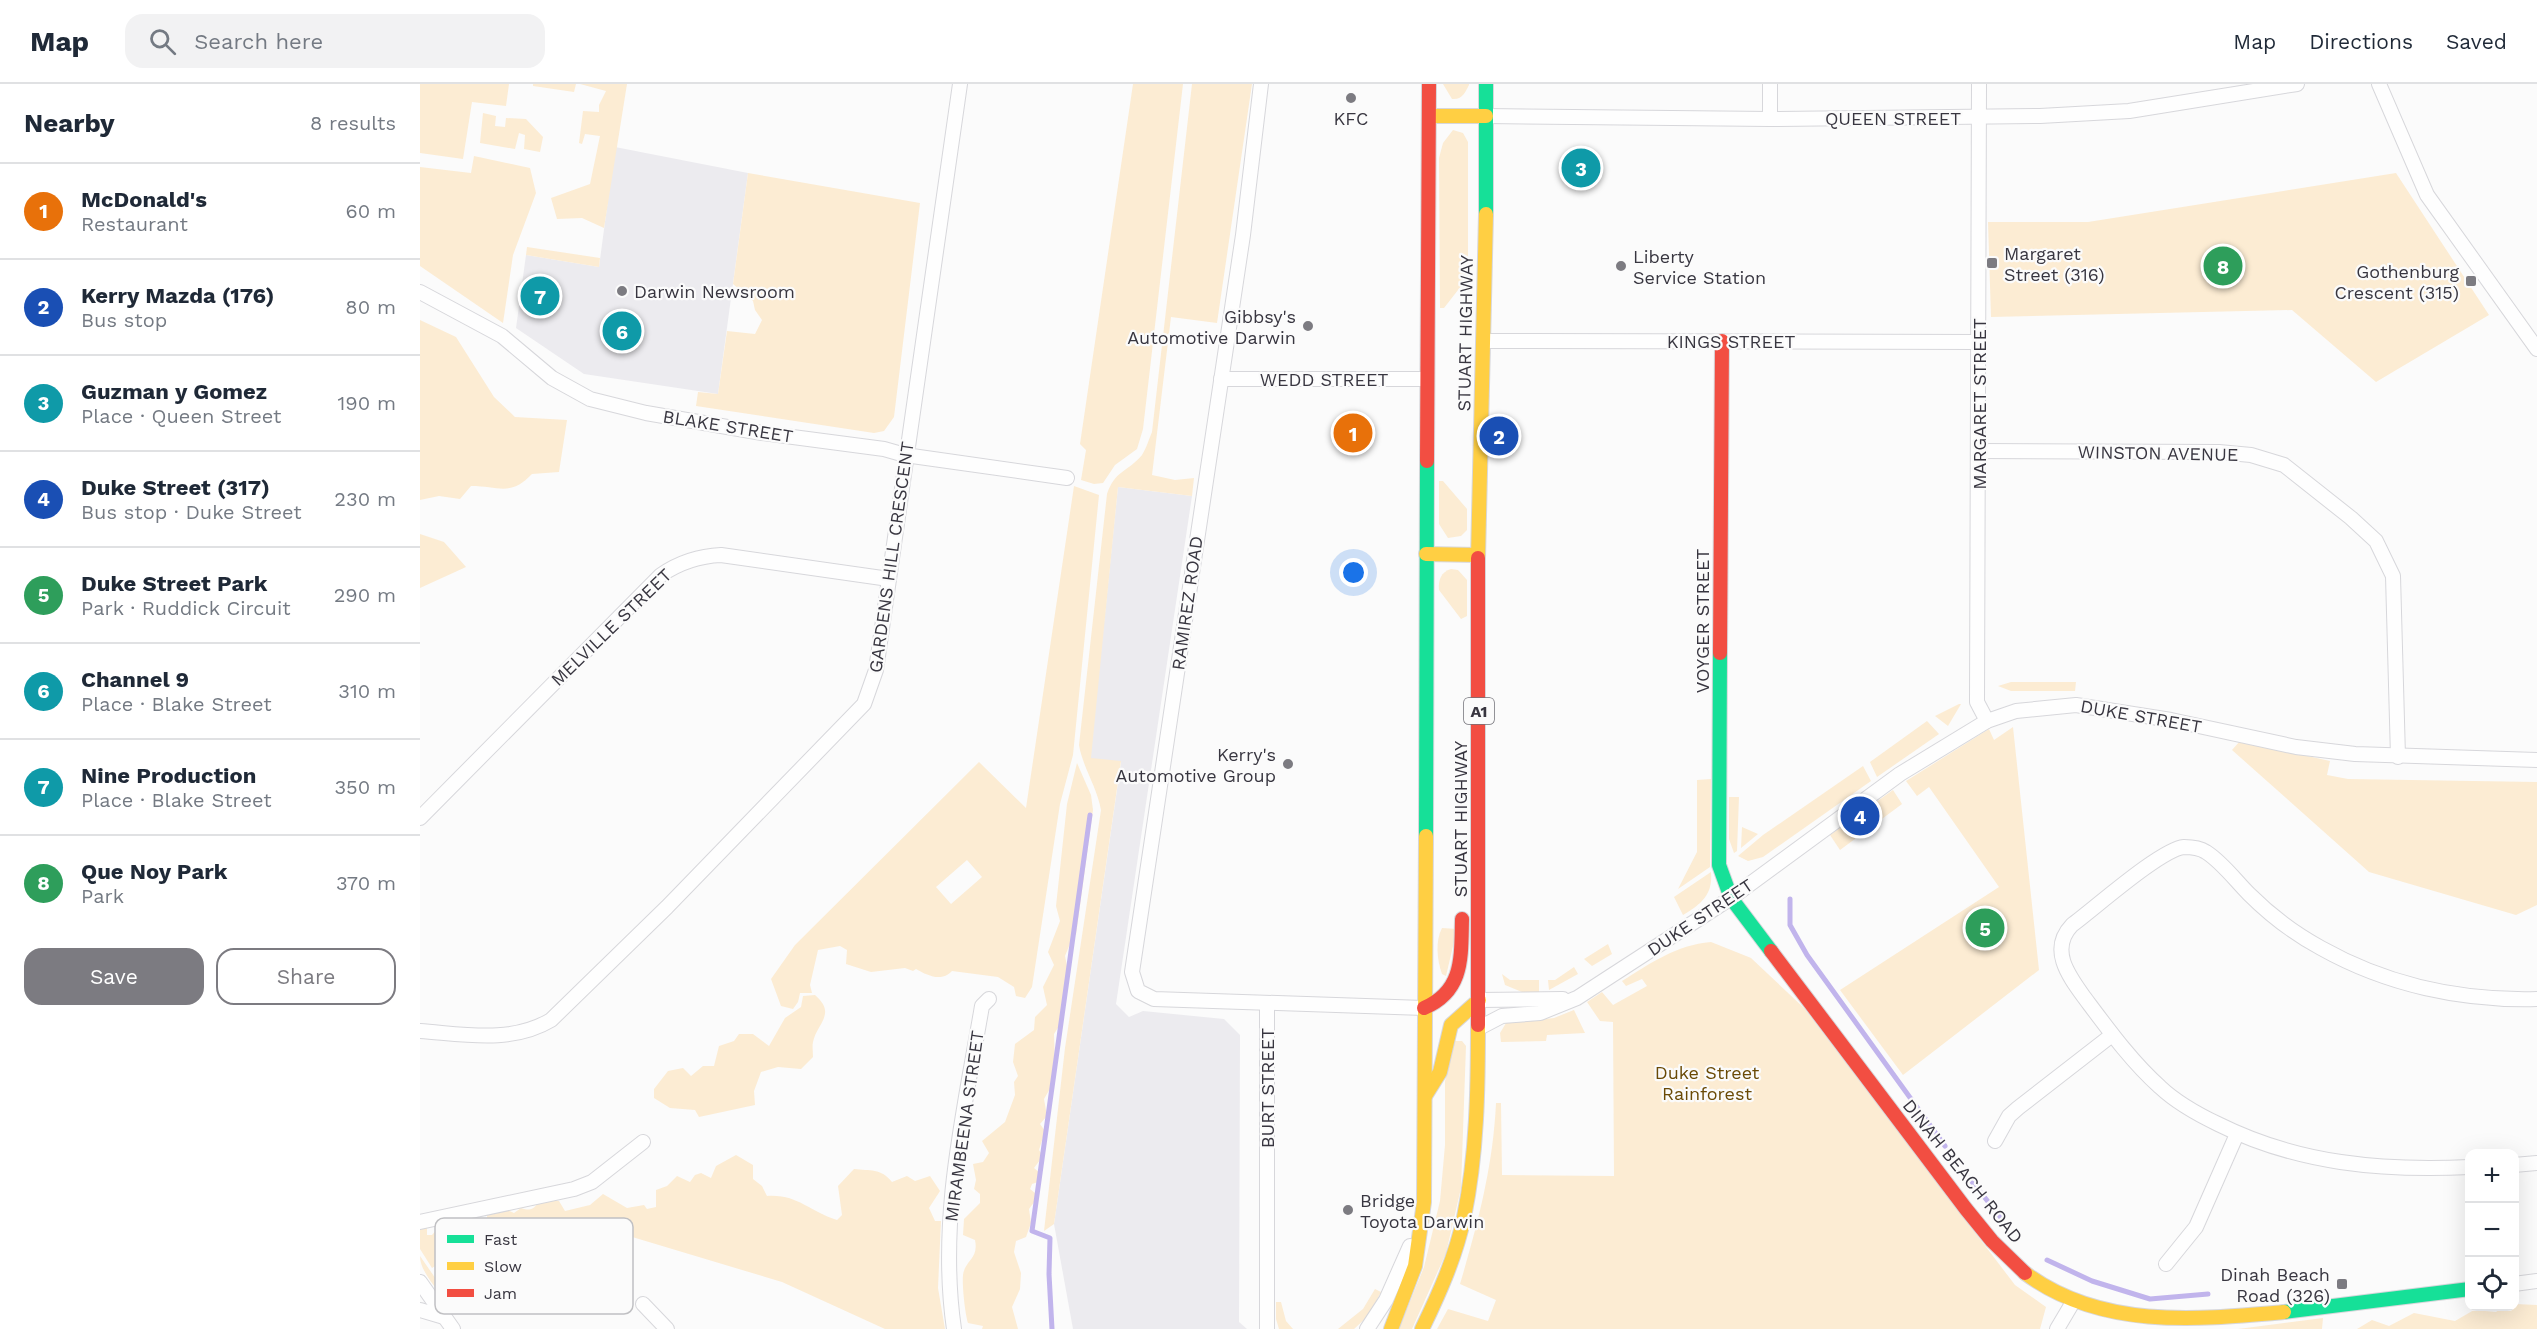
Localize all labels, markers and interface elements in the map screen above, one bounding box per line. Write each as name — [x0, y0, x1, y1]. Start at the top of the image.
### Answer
search box — [125, 14, 545, 68]
text: Map — [30, 25, 89, 58]
icon: search — [146, 25, 179, 58]
text: Search here — [194, 29, 323, 54]
text: Map — [2233, 29, 2276, 54]
text: Directions — [2309, 29, 2413, 54]
text: Saved — [2446, 29, 2507, 54]
marker: KFC — [1344, 91, 1358, 105]
text: Nearby — [24, 108, 115, 138]
place label: KFC — [1334, 108, 1368, 129]
street label: QUEEN STREET — [1825, 108, 1961, 129]
text: 8 results — [310, 111, 396, 135]
pin: 3 — [1562, 146, 1600, 190]
text: McDonald's — [81, 187, 207, 212]
text: 1 — [39, 199, 48, 223]
text: 60 m — [346, 199, 396, 223]
text: Restaurant — [81, 212, 188, 236]
place label: Margaret Street (316) — [2004, 243, 2105, 285]
pin: 8 — [2204, 244, 2242, 288]
place label: Liberty Service Station — [1633, 246, 1766, 288]
street label: STUART HIGHWAY — [1453, 254, 1477, 411]
marker: Margaret Street (316) — [1985, 256, 1999, 270]
marker: Liberty Service Station — [1614, 259, 1628, 273]
place label: Gothenburg Crescent (315) — [2334, 261, 2459, 303]
pin: 7 — [520, 274, 560, 318]
marker: Gothenburg Crescent (315) — [2464, 274, 2478, 288]
place label: Darwin Newsroom — [634, 281, 795, 302]
text: Kerry Mazda (176) — [81, 283, 274, 308]
marker: Darwin Newsroom — [615, 284, 629, 298]
text: 2 — [38, 295, 49, 319]
text: 80 m — [345, 295, 396, 319]
place label: Gibbsy's Automotive Darwin — [1127, 306, 1296, 348]
text: Bus stop — [81, 308, 167, 332]
pin: 6 — [602, 308, 642, 354]
street label: MARGARET STREET — [1969, 318, 1990, 490]
marker: Gibbsy's Automotive Darwin — [1301, 319, 1315, 333]
street label: KINGS STREET — [1667, 331, 1795, 352]
street label: WEDD STREET — [1260, 369, 1388, 390]
text: Guzman y Gomez — [81, 379, 267, 404]
text: 3 — [38, 391, 49, 415]
text: 190 m — [338, 391, 396, 415]
text: Place · Queen Street — [81, 404, 281, 428]
street label: BLAKE STREET — [661, 405, 795, 447]
pin: 1 — [1334, 410, 1372, 456]
pin: 2 — [1480, 414, 1518, 458]
street label: GARDENS HILL CRESCENT — [864, 440, 918, 674]
street label: WINSTON AVENUE — [2077, 441, 2239, 465]
text: Duke Street (317) — [81, 475, 270, 500]
text: 4 — [37, 487, 50, 511]
text: 230 m — [334, 487, 396, 511]
text: Bus stop · Duke Street — [81, 500, 302, 524]
street label: RAMIREZ ROAD — [1167, 535, 1207, 671]
street label: VOYGER STREET — [1692, 549, 1713, 693]
your location — [1339, 558, 1368, 587]
street label: MELVILLE STREET — [546, 564, 676, 690]
text: Duke Street Park — [81, 571, 268, 596]
text: 5 — [38, 583, 49, 607]
text: 290 m — [334, 583, 396, 607]
text: Park · Ruddick Circuit — [81, 596, 291, 620]
text: Channel 9 — [81, 667, 189, 692]
text: 6 — [37, 679, 50, 703]
text: 310 m — [338, 679, 396, 703]
text: Place · Blake Street — [81, 692, 272, 716]
street label: DUKE STREET — [2079, 695, 2203, 737]
road number: A1 — [1464, 698, 1494, 724]
street label: STUART HIGHWAY — [1450, 740, 1471, 897]
place label: Kerry's Automotive Group — [1116, 744, 1276, 786]
marker: Kerry's Automotive Group — [1281, 757, 1295, 771]
text: Nine Production — [81, 763, 256, 788]
text: 7 — [37, 775, 50, 799]
text: 350 m — [334, 775, 396, 799]
text: Place · Blake Street — [81, 788, 272, 812]
pin: 4 — [1840, 794, 1880, 838]
text: Que Noy Park — [81, 859, 227, 884]
text: 8 — [37, 871, 50, 895]
text: 370 m — [336, 871, 396, 895]
street label: DUKE STREET — [1643, 874, 1757, 960]
text: Park — [81, 884, 124, 908]
pin: 5 — [1966, 906, 2004, 950]
button: Save — [24, 948, 204, 1005]
button: Share — [216, 948, 396, 1005]
street label: BURT STREET — [1257, 1028, 1278, 1148]
street label: MIRAMBEENA STREET — [940, 1029, 988, 1223]
park label: Duke Street Rainforest — [1655, 1062, 1760, 1104]
street label: DINAH BEACH ROAD — [1899, 1095, 2027, 1247]
map controls — [2465, 1149, 2519, 1311]
button: + — [2465, 1149, 2519, 1203]
place label: Bridge Toyota Darwin — [1360, 1190, 1484, 1232]
marker: Bridge Toyota Darwin — [1341, 1203, 1355, 1217]
button: − — [2465, 1203, 2519, 1257]
legend — [435, 1218, 633, 1314]
text: Fast — [484, 1230, 517, 1249]
text: Slow — [484, 1257, 522, 1276]
button: locate — [2465, 1257, 2519, 1311]
place label: Dinah Beach Road (326) — [2220, 1264, 2330, 1306]
marker: Dinah Beach Road (326) — [2335, 1277, 2349, 1291]
text: Jam — [484, 1284, 517, 1303]

